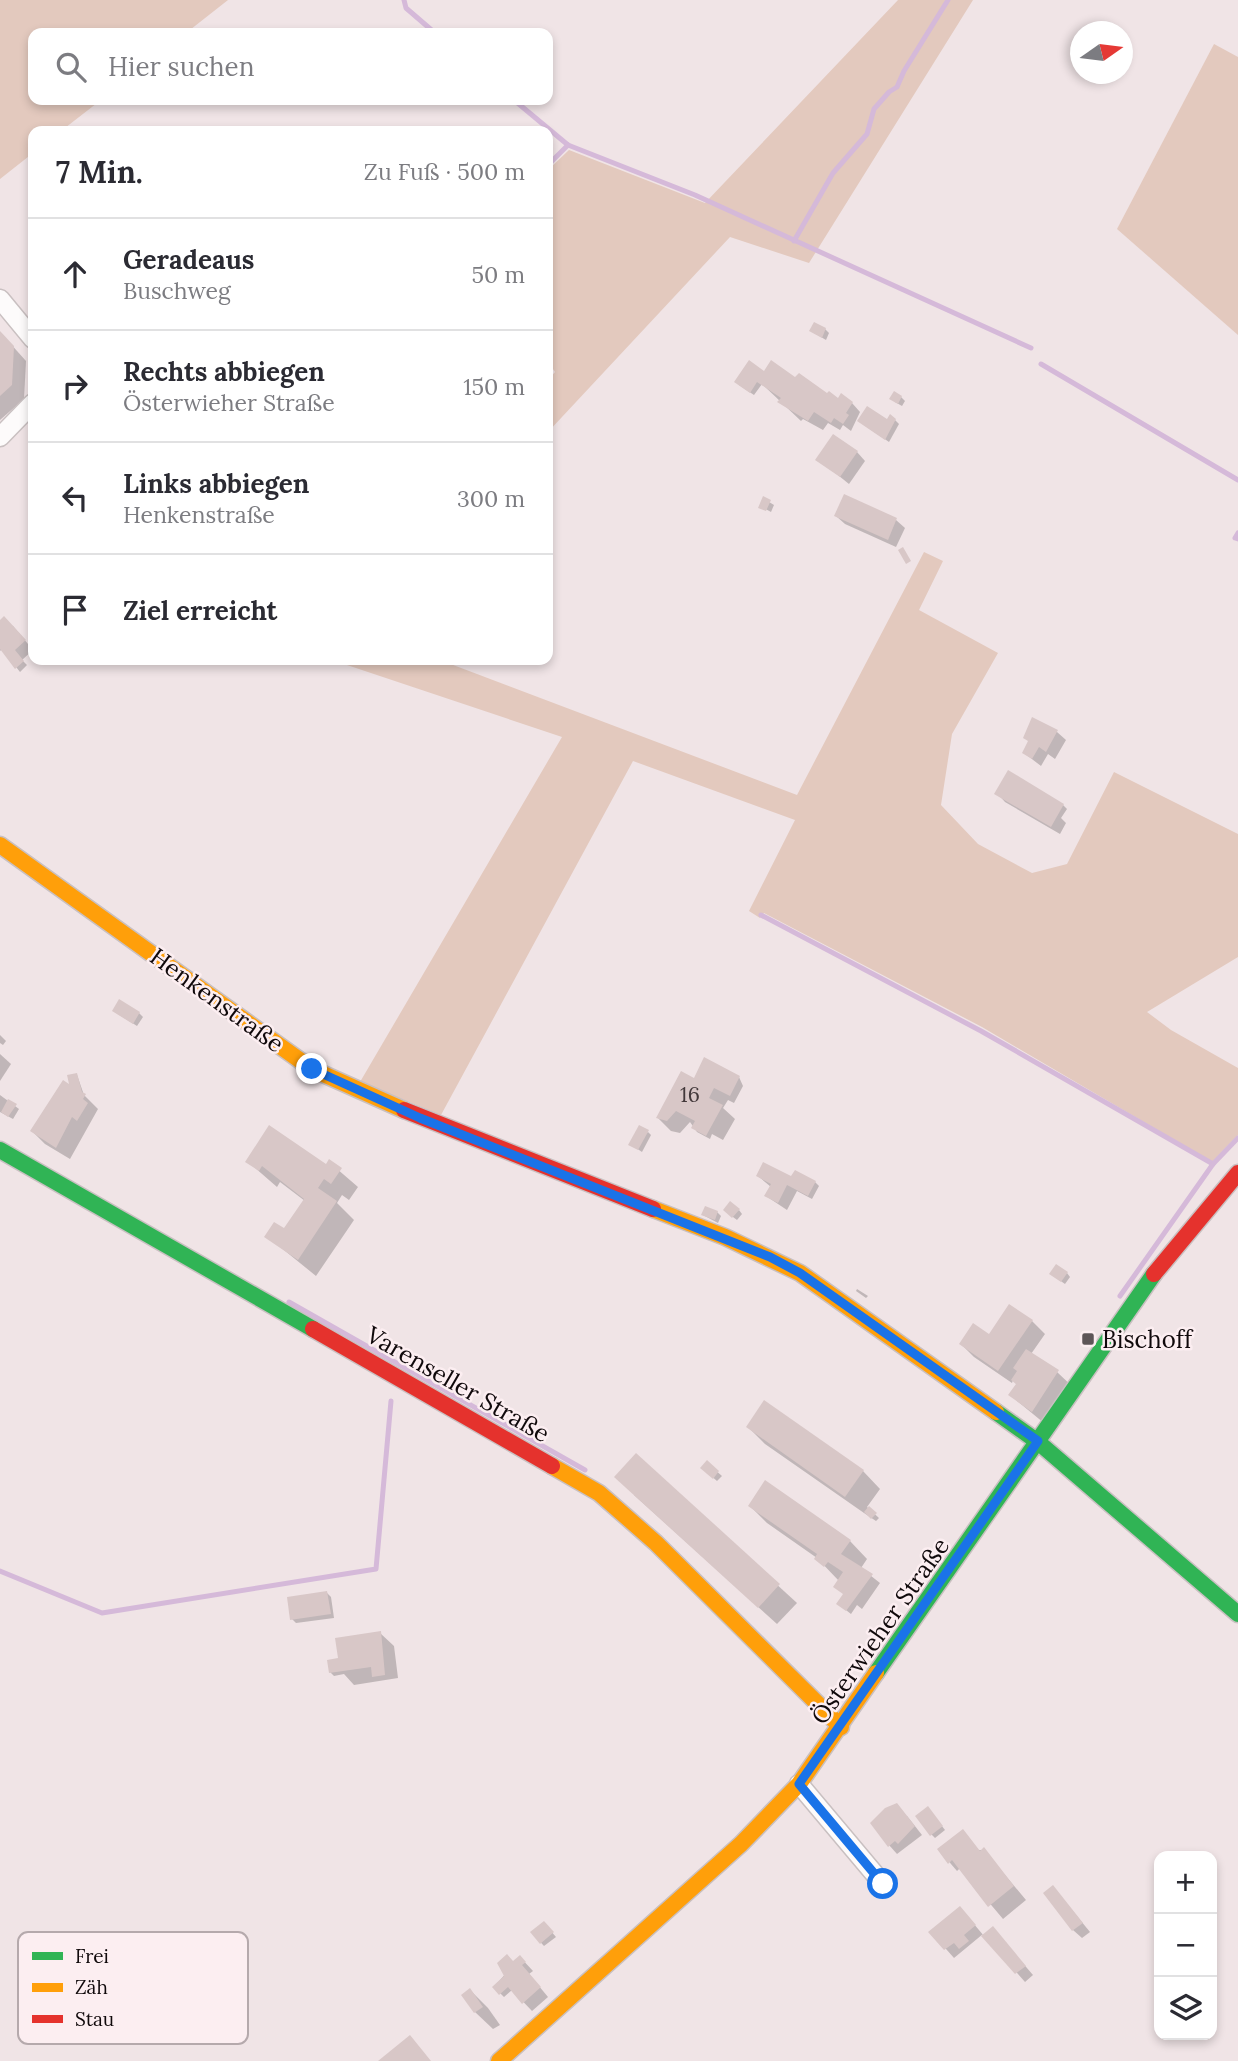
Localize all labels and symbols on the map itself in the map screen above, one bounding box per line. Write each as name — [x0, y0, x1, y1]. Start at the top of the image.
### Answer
north arrow — [1070, 21, 1133, 84]
street label: Henkenstraße — [144, 941, 290, 1059]
route end — [296, 1053, 327, 1084]
house number: 16 — [680, 1081, 700, 1108]
street label: Varenseller Straße — [360, 1318, 555, 1449]
place label: Bischoff — [1102, 1324, 1194, 1355]
marker: Bischoff — [1080, 1331, 1096, 1347]
street label: Österwieher Straße — [804, 1532, 956, 1730]
route start — [867, 1868, 898, 1899]
legend — [18, 1932, 248, 2044]
text: Frei — [75, 1944, 109, 1968]
text: Zäh — [75, 1975, 108, 1999]
text: Stau — [75, 2007, 114, 2031]

